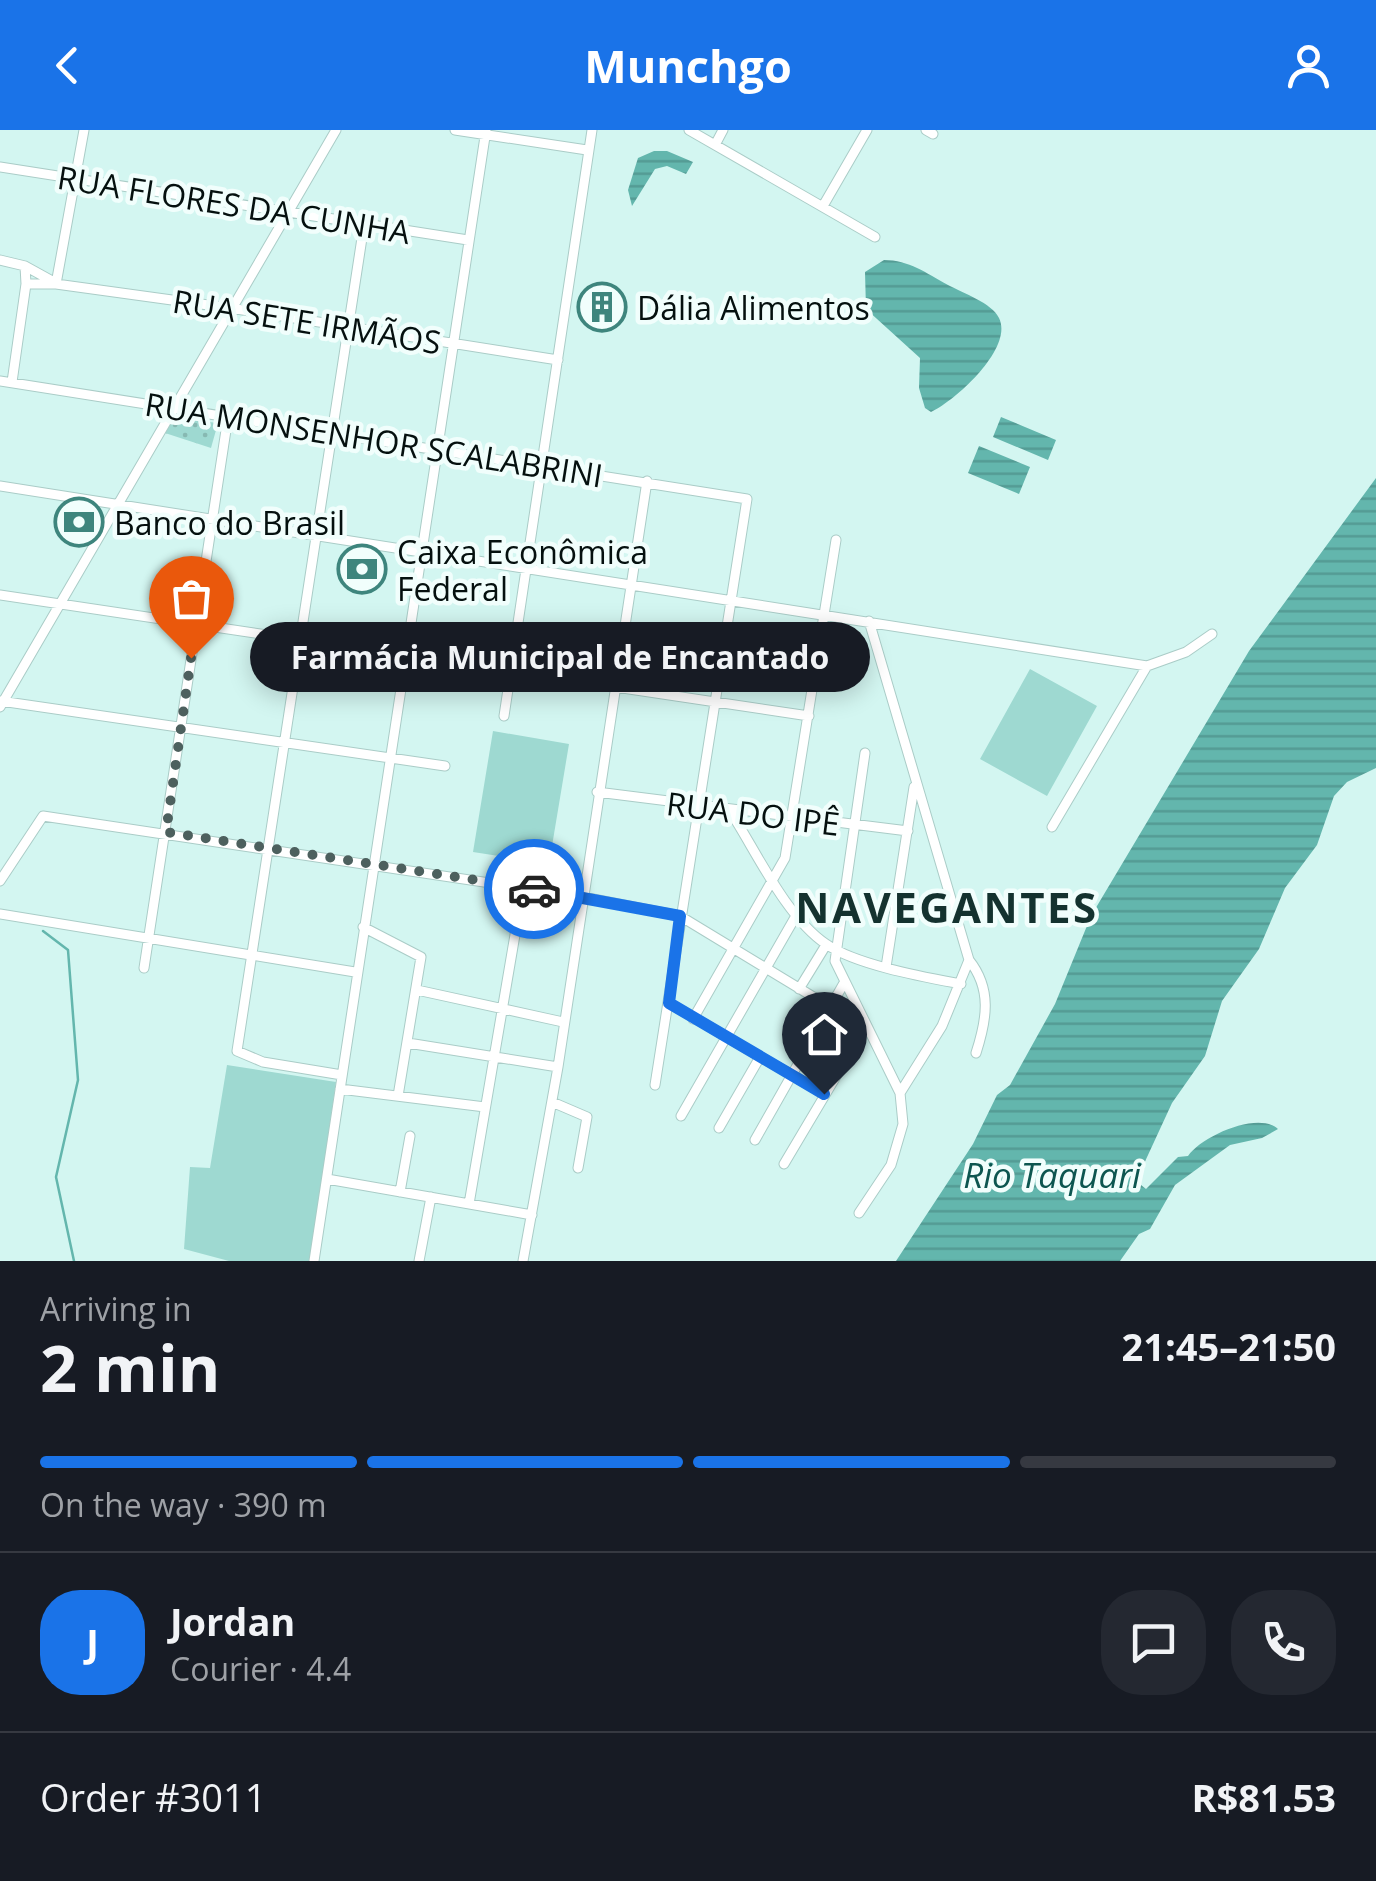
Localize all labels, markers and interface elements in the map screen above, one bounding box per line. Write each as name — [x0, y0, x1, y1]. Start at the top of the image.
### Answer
text: Munchgo — [584, 35, 792, 96]
icon: back — [40, 38, 95, 93]
icon: person — [1281, 38, 1336, 93]
street label: RUA FLORES DA CUNHA — [55, 155, 414, 253]
street label: RUA SETE IRMÃOS — [170, 279, 444, 363]
building icon: Dália Alimentos — [576, 281, 628, 333]
place label: Dália Alimentos — [637, 286, 870, 329]
street label: RUA MONSENHOR SCALABRINI — [142, 382, 606, 496]
bank icon: Banco do Brasil — [53, 496, 105, 548]
place label: Banco do Brasil — [114, 501, 345, 544]
place label: Caixa Econômica Federal — [397, 530, 648, 610]
bank icon: Caixa Econômica Federal — [336, 543, 388, 595]
pin — [149, 556, 234, 659]
icon: bag — [164, 571, 219, 626]
callout: Farmácia Municipal de Encantado — [251, 623, 871, 693]
text: Farmácia Municipal de Encantado — [291, 635, 829, 678]
street label: RUA DO IPÊ — [664, 781, 842, 845]
courier — [484, 839, 584, 939]
icon: car — [507, 862, 562, 917]
district label: NAVEGANTES — [795, 878, 1099, 935]
pin — [782, 992, 867, 1095]
icon: home — [797, 1007, 852, 1062]
water label: Rio Taquari — [963, 1151, 1142, 1198]
text: Arriving in — [40, 1287, 192, 1330]
text: 21:45–21:50 — [1122, 1320, 1336, 1372]
text: 2 min — [40, 1323, 220, 1411]
text: On the way · 390 m — [40, 1483, 327, 1526]
button: chat — [1101, 1590, 1206, 1695]
button: phone — [1231, 1590, 1336, 1695]
text: Jordan — [170, 1595, 295, 1647]
text: J — [86, 1616, 99, 1668]
text: Courier · 4.4 — [170, 1647, 351, 1690]
text: Order #3011 — [40, 1771, 267, 1823]
text: R$81.53 — [1191, 1771, 1336, 1823]

